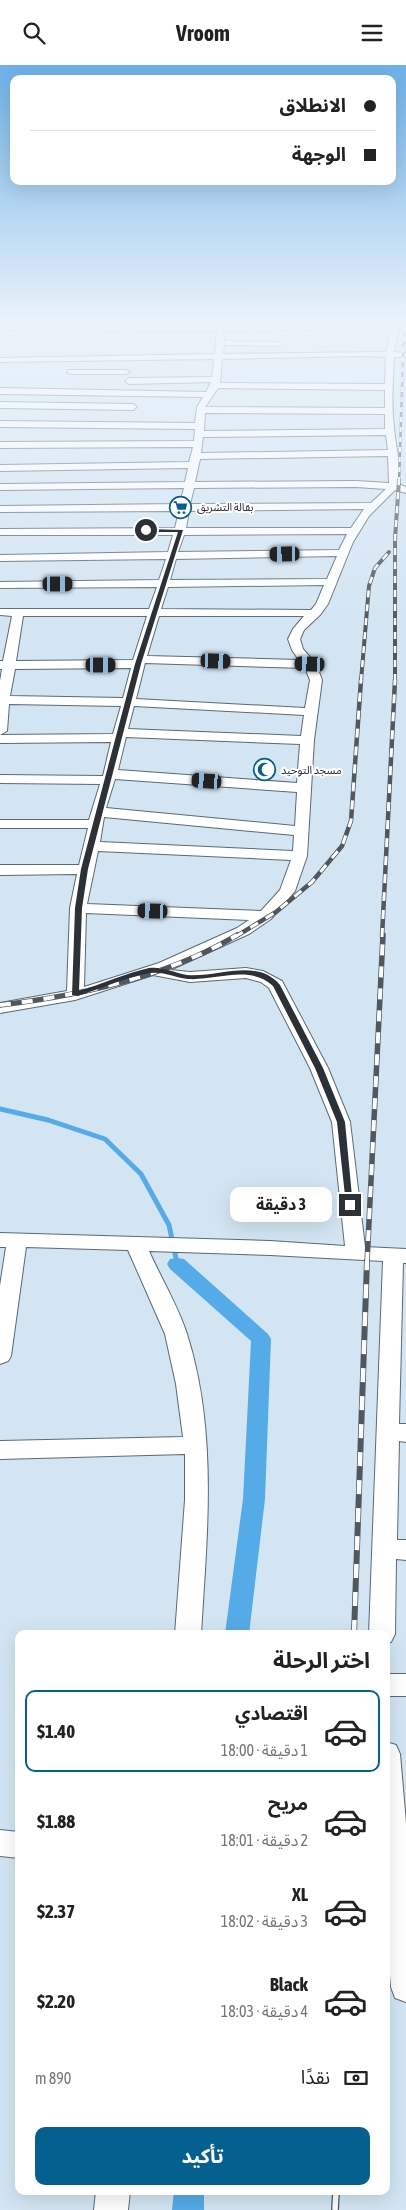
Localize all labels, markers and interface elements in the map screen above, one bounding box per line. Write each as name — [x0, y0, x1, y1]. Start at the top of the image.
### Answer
icon: search — [20, 19, 48, 47]
icon: menu — [358, 19, 386, 47]
text: Vroom — [176, 20, 230, 46]
text: الانطلاق — [280, 94, 346, 116]
text: الوجهة — [292, 143, 346, 165]
supermarket icon: بقالة التشريق — [169, 495, 193, 519]
place label: بقالة التشريق — [197, 501, 253, 514]
route start — [135, 519, 157, 541]
car — [269, 546, 300, 562]
car — [43, 577, 73, 592]
car — [200, 653, 231, 669]
car — [294, 656, 325, 672]
car — [86, 658, 116, 673]
mosque icon: مسجد التوحيد — [253, 758, 277, 782]
place label: مسجد التوحيد — [281, 764, 342, 777]
car — [191, 772, 222, 790]
car — [137, 903, 168, 919]
callout: 3 دقيقة — [230, 1187, 332, 1223]
route end — [339, 1194, 361, 1216]
text: 3 دقيقة — [256, 1195, 306, 1213]
text: اختر الرحلة — [273, 1647, 370, 1673]
text: اقتصادي — [235, 1702, 308, 1724]
icon: car — [323, 1709, 368, 1754]
text: $1.40 — [37, 1720, 75, 1742]
text: 1 دقيقة · 18:00 — [221, 1741, 308, 1759]
text: مريح — [268, 1792, 308, 1814]
icon: car — [323, 1799, 368, 1844]
text: $1.88 — [37, 1810, 75, 1832]
text: 2 دقيقة · 18:01 — [221, 1831, 308, 1849]
text: XL — [292, 1883, 308, 1905]
icon: car — [323, 1889, 368, 1934]
text: $2.37 — [37, 1900, 75, 1922]
text: 3 دقيقة · 18:02 — [221, 1912, 308, 1930]
text: Black — [270, 1973, 308, 1995]
icon: car — [323, 1979, 368, 2024]
text: $2.20 — [37, 1990, 75, 2012]
text: 4 دقيقة · 18:03 — [221, 2002, 308, 2020]
icon: cash — [342, 2064, 370, 2092]
text: نقدًا — [301, 2066, 330, 2088]
text: 890 m — [35, 2069, 71, 2087]
button: تأكيد — [35, 2127, 370, 2185]

